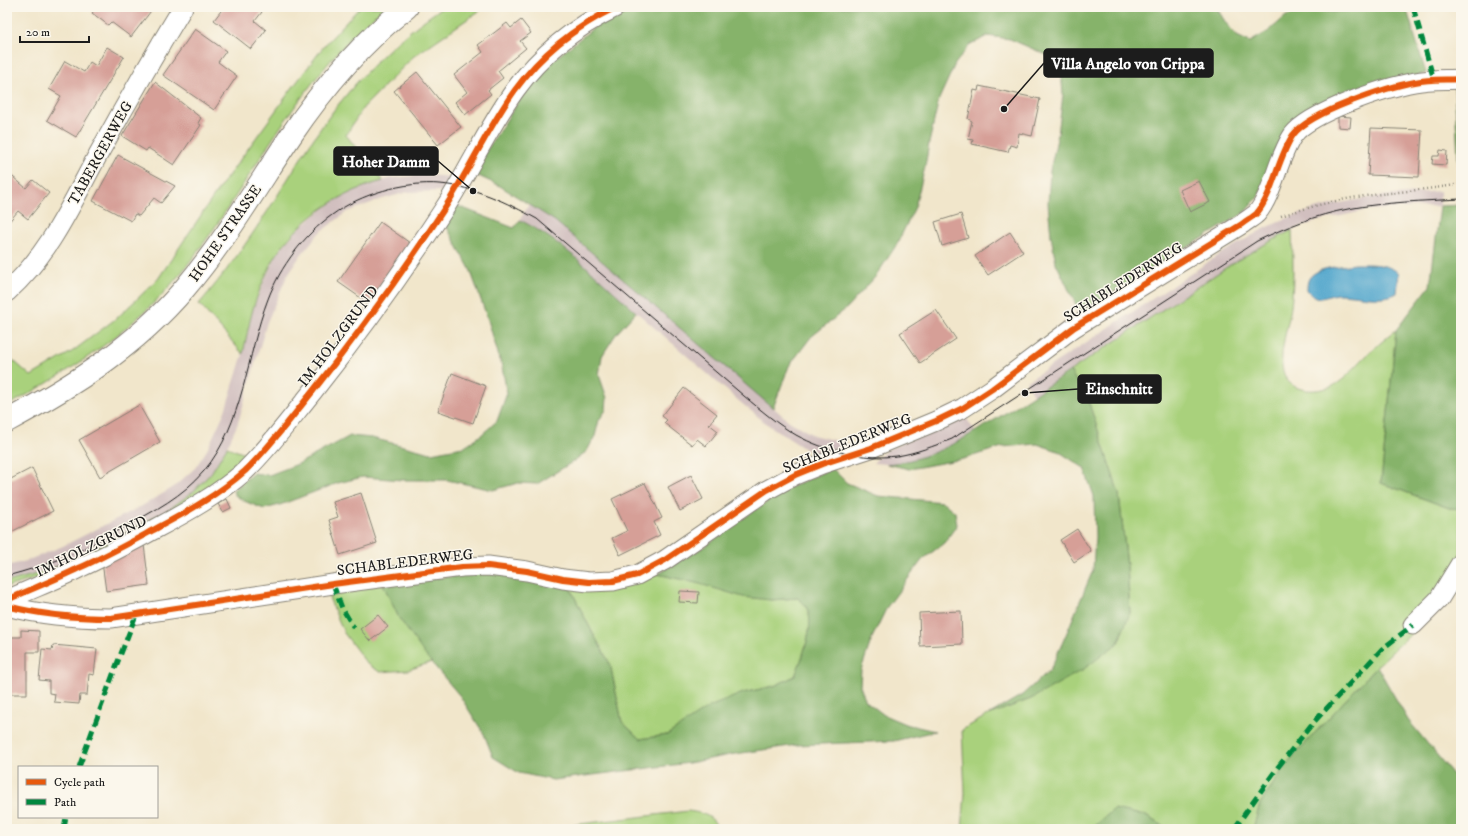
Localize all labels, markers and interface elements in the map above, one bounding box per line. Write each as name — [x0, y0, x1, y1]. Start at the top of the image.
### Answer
scale bar — [20, 18, 89, 44]
text: 20 m — [26, 25, 50, 40]
callout: Villa Angelo von Crippa — [1044, 49, 1213, 77]
text: Villa Angelo von Crippa — [1051, 54, 1206, 74]
street label: TABERGERWEG — [64, 97, 137, 209]
callout: Hoher Damm — [334, 147, 438, 175]
text: Hoher Damm — [342, 152, 430, 172]
street label: HOHE STRASSE — [185, 181, 266, 286]
street label: SCHABLEDERWEG — [1060, 238, 1187, 327]
street label: IM HOLZGRUND — [294, 282, 383, 391]
callout: Einschnitt — [1078, 375, 1161, 403]
text: Einschnitt — [1085, 379, 1153, 399]
street label: SCHABLEDERWEG — [780, 409, 915, 478]
street label: IM HOLZGRUND — [32, 511, 150, 582]
street label: SCHABLEDERWEG — [336, 545, 475, 580]
legend — [18, 766, 158, 818]
text: Cycle path — [54, 775, 106, 790]
text: Path — [54, 795, 77, 810]

